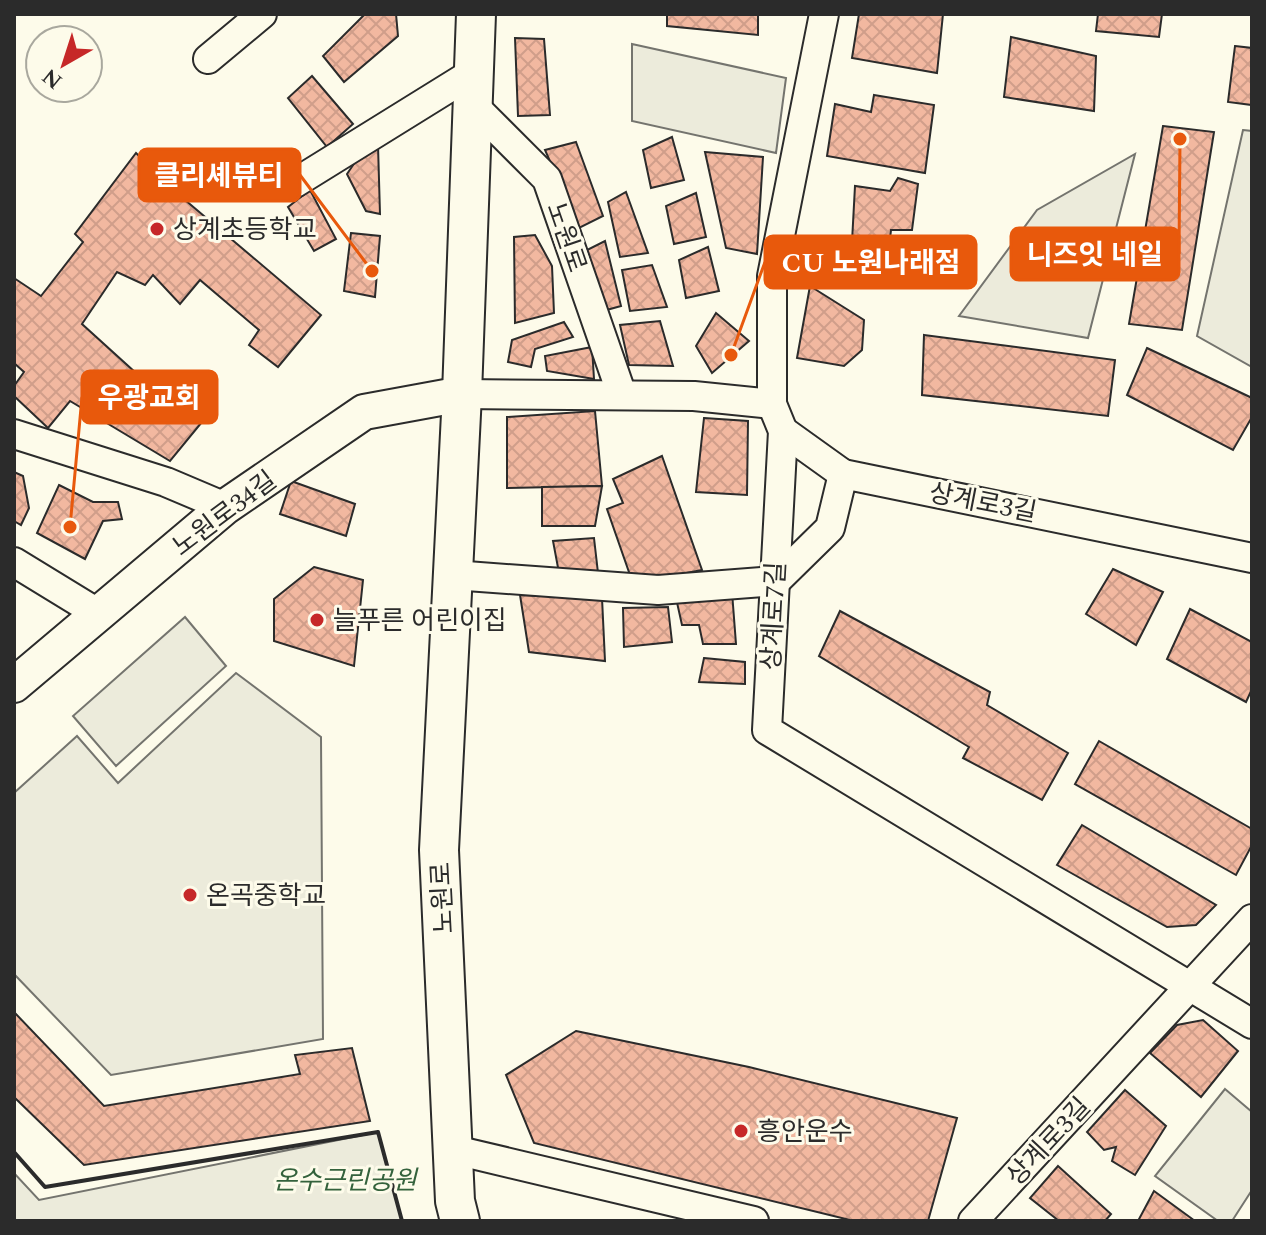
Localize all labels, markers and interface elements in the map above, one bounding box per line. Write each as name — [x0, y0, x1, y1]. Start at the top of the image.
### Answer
north arrow — [24, 24, 104, 104]
text: N — [35, 60, 70, 97]
callout: 클리셰뷰티 — [139, 149, 300, 201]
text: 클리셰뷰티 — [155, 155, 283, 198]
street label: 노원로 — [535, 197, 597, 278]
place label: 상계초등학교 — [173, 210, 317, 250]
marker: 상계초등학교 — [148, 220, 166, 238]
callout: 니즈잇 네일 — [1011, 228, 1179, 280]
text: 니즈잇 네일 — [1027, 234, 1163, 277]
callout: CU 노원나래점 — [765, 236, 976, 288]
text: CU 노원나래점 — [782, 242, 960, 285]
callout: 우광교회 — [82, 371, 217, 423]
text: 우광교회 — [97, 377, 201, 420]
street label: 노원로34길 — [164, 461, 285, 566]
street label: 상계로3길 — [926, 473, 1040, 533]
street label: 상계로7길 — [751, 561, 797, 671]
place label: 늘푸른 어린이집 — [333, 601, 507, 641]
marker: 늘푸른 어린이집 — [308, 611, 326, 629]
street label: 노원로 — [421, 861, 465, 935]
place label: 온곡중학교 — [206, 876, 326, 916]
marker: 온곡중학교 — [181, 886, 199, 904]
street label: 상계로3길 — [997, 1088, 1100, 1195]
place label: 흥안운수 — [757, 1112, 853, 1152]
marker: 흥안운수 — [732, 1122, 750, 1140]
park label: 온수근린공원 — [273, 1161, 419, 1201]

